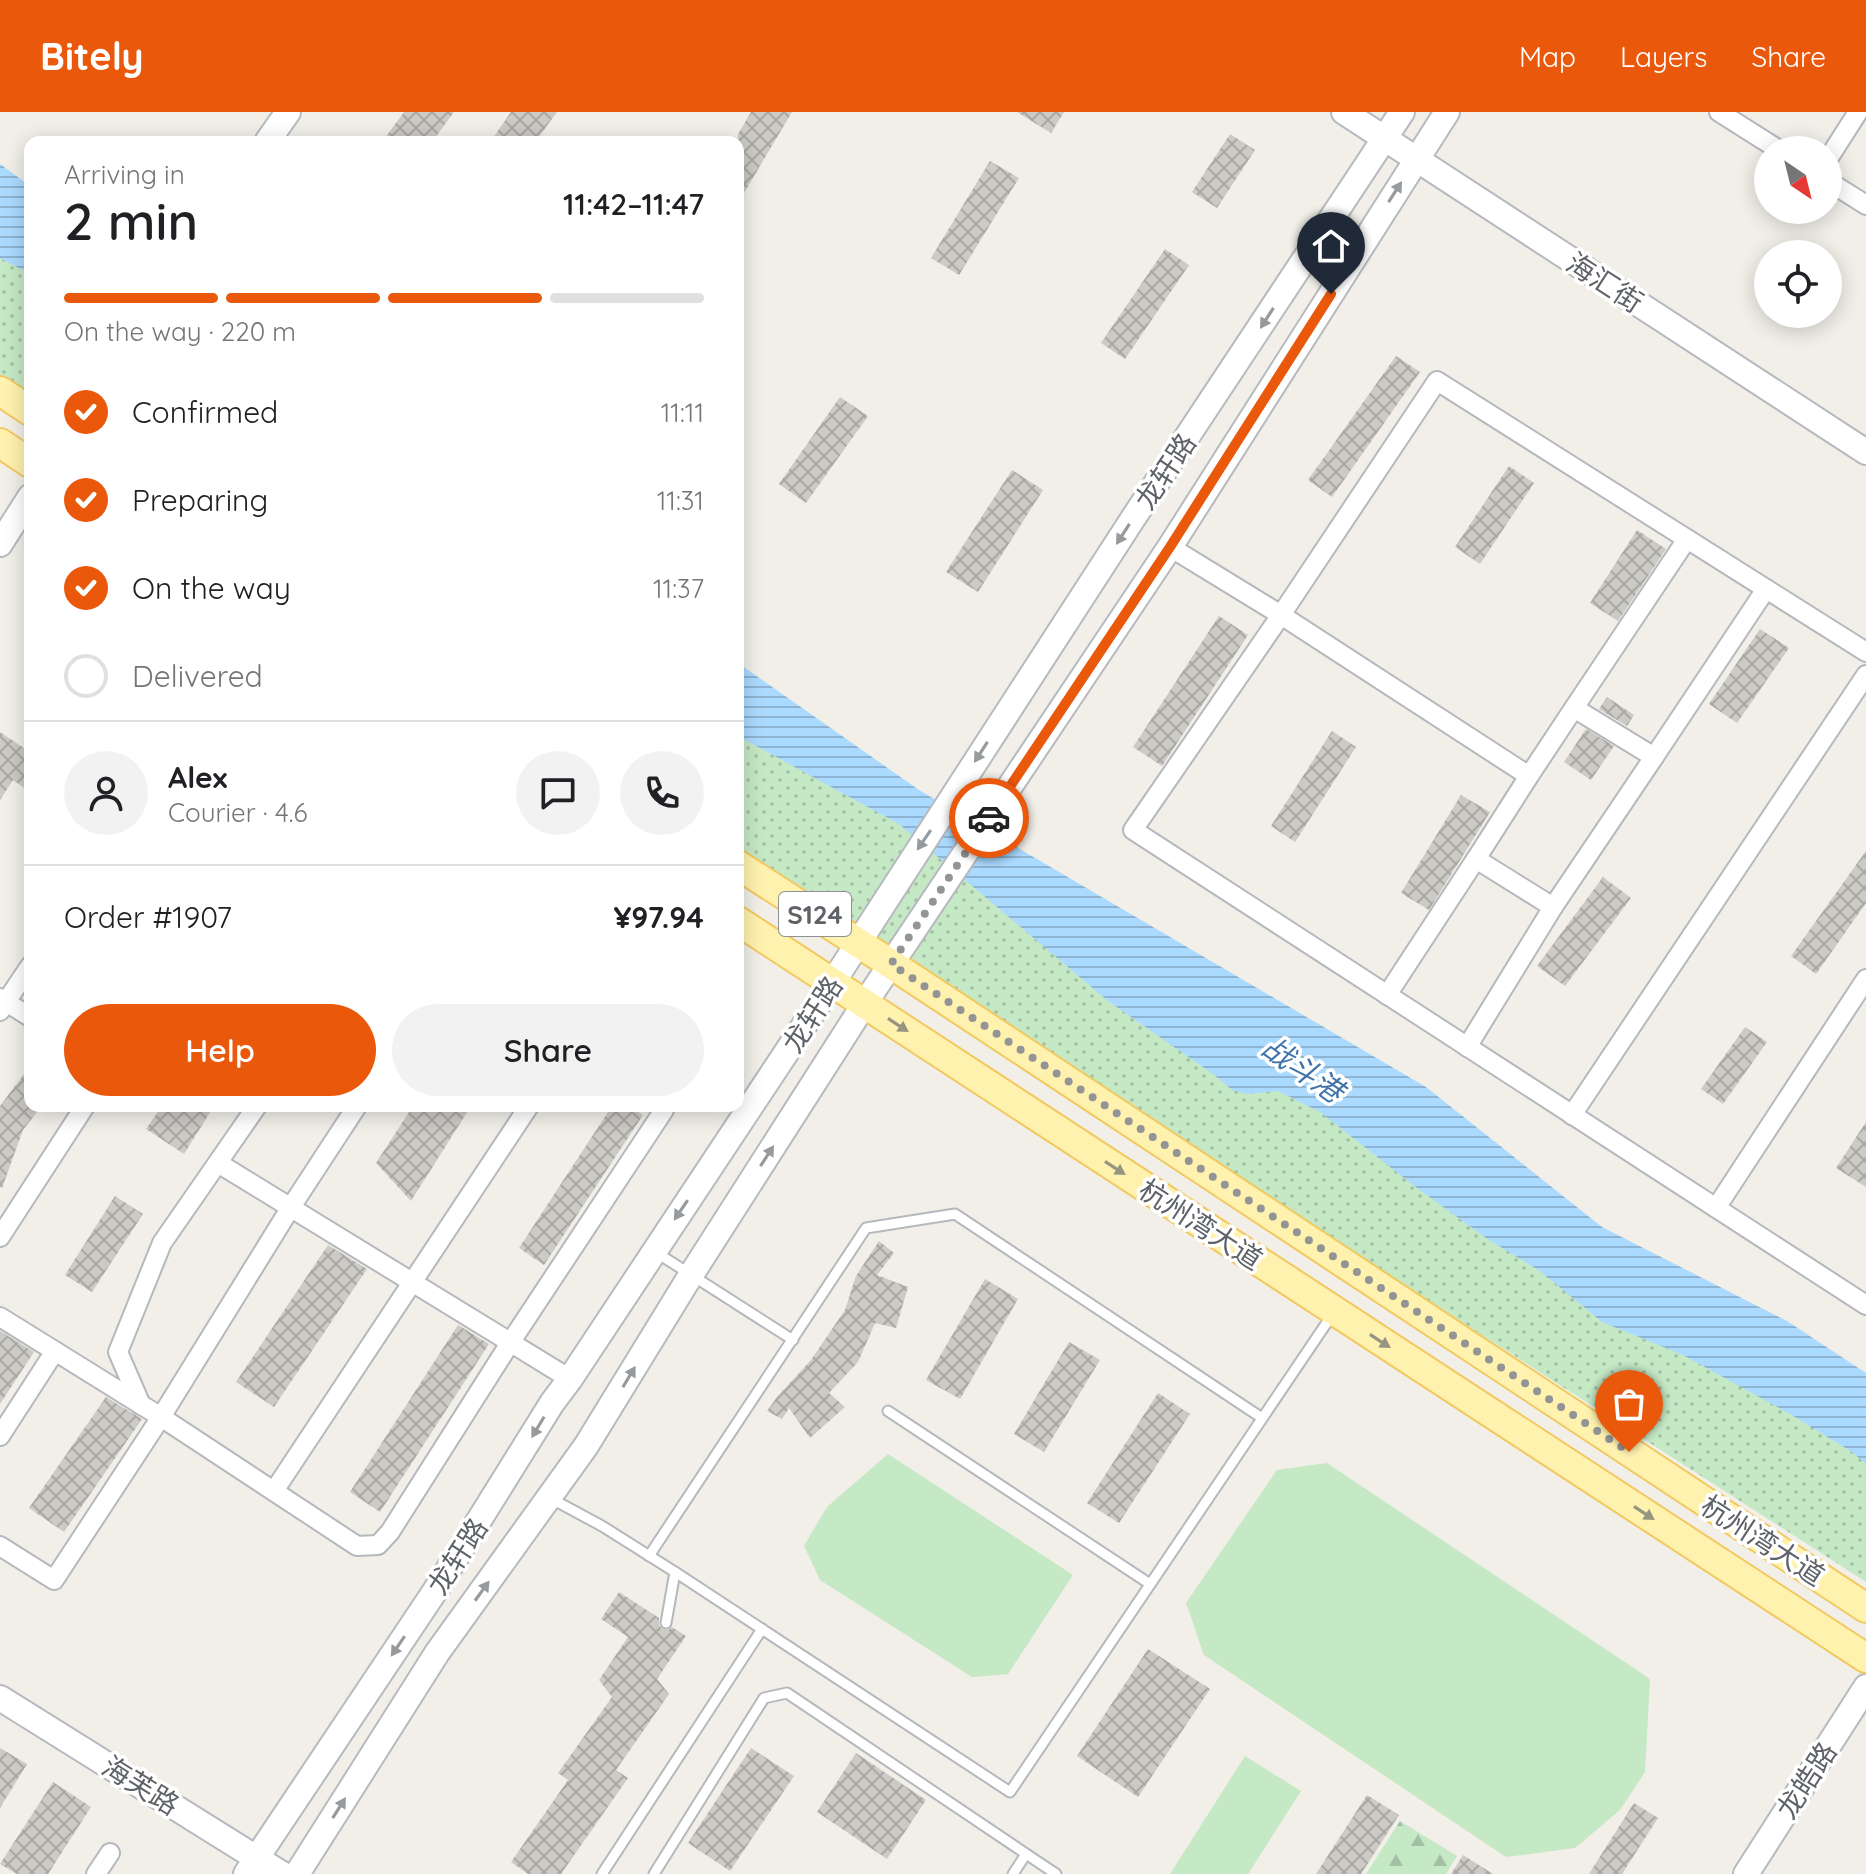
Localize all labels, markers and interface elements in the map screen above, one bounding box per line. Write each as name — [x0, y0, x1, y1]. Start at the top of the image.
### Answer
text: Bitely — [40, 32, 144, 80]
text: Map — [1519, 39, 1576, 74]
text: Layers — [1620, 39, 1707, 74]
text: Share — [1751, 39, 1826, 74]
north arrow — [1754, 136, 1842, 224]
map controls — [1754, 136, 1842, 328]
text: Arriving in — [64, 158, 185, 191]
one-way arrow — [1388, 181, 1402, 203]
text: 11:42–11:47 — [563, 185, 704, 223]
text: 2 min — [64, 188, 198, 253]
pin — [1297, 212, 1365, 294]
icon: home — [1309, 224, 1353, 268]
button: locate — [1754, 240, 1842, 328]
street label: 海汇街 — [1560, 244, 1650, 320]
one-way arrow — [1259, 307, 1274, 328]
text: On the way · 220 m — [64, 315, 296, 348]
icon: check — [64, 390, 108, 434]
text: Confirmed — [132, 393, 278, 431]
text: 11:11 — [661, 396, 704, 429]
street label: 龙轩路 — [1127, 426, 1203, 516]
icon: check — [64, 478, 108, 522]
text: Preparing — [132, 481, 268, 519]
text: 11:31 — [657, 484, 704, 517]
one-way arrow — [1116, 523, 1130, 545]
icon: check — [64, 566, 108, 610]
text: On the way — [132, 569, 291, 607]
text: 11:37 — [653, 572, 704, 605]
text: Delivered — [132, 657, 263, 695]
one-way arrow — [975, 741, 989, 763]
button: person — [64, 751, 148, 835]
button: chat — [516, 751, 600, 835]
button: phone — [620, 751, 704, 835]
text: Alex — [168, 758, 227, 796]
courier — [949, 778, 1029, 858]
text: Courier · 4.6 — [168, 796, 307, 829]
icon: car — [967, 796, 1011, 840]
one-way arrow — [916, 830, 931, 851]
road number: S124 — [779, 892, 851, 936]
text: Order #1907 — [64, 898, 232, 936]
text: ¥97.94 — [613, 898, 704, 936]
street label: 龙轩路 — [774, 969, 850, 1059]
button: Help — [64, 1004, 376, 1096]
button: Share — [392, 1004, 704, 1096]
one-way arrow — [887, 1017, 909, 1032]
water label: 战斗港 — [1255, 1028, 1354, 1113]
one-way arrow — [759, 1146, 774, 1167]
one-way arrow — [1105, 1160, 1126, 1175]
street label: 杭州湾大道 — [1133, 1171, 1269, 1277]
one-way arrow — [674, 1200, 689, 1221]
one-way arrow — [1369, 1333, 1390, 1348]
one-way arrow — [622, 1366, 636, 1388]
pin — [1595, 1370, 1663, 1452]
icon: bag — [1607, 1382, 1651, 1426]
one-way arrow — [531, 1416, 545, 1438]
street label: 杭州湾大道 — [1695, 1487, 1831, 1593]
one-way arrow — [1634, 1506, 1655, 1521]
street label: 龙轩路 — [419, 1511, 495, 1601]
one-way arrow — [474, 1581, 489, 1602]
one-way arrow — [390, 1636, 405, 1657]
street label: 龙皓路 — [1768, 1735, 1844, 1825]
street label: 海芙路 — [96, 1748, 186, 1822]
one-way arrow — [331, 1797, 345, 1819]

